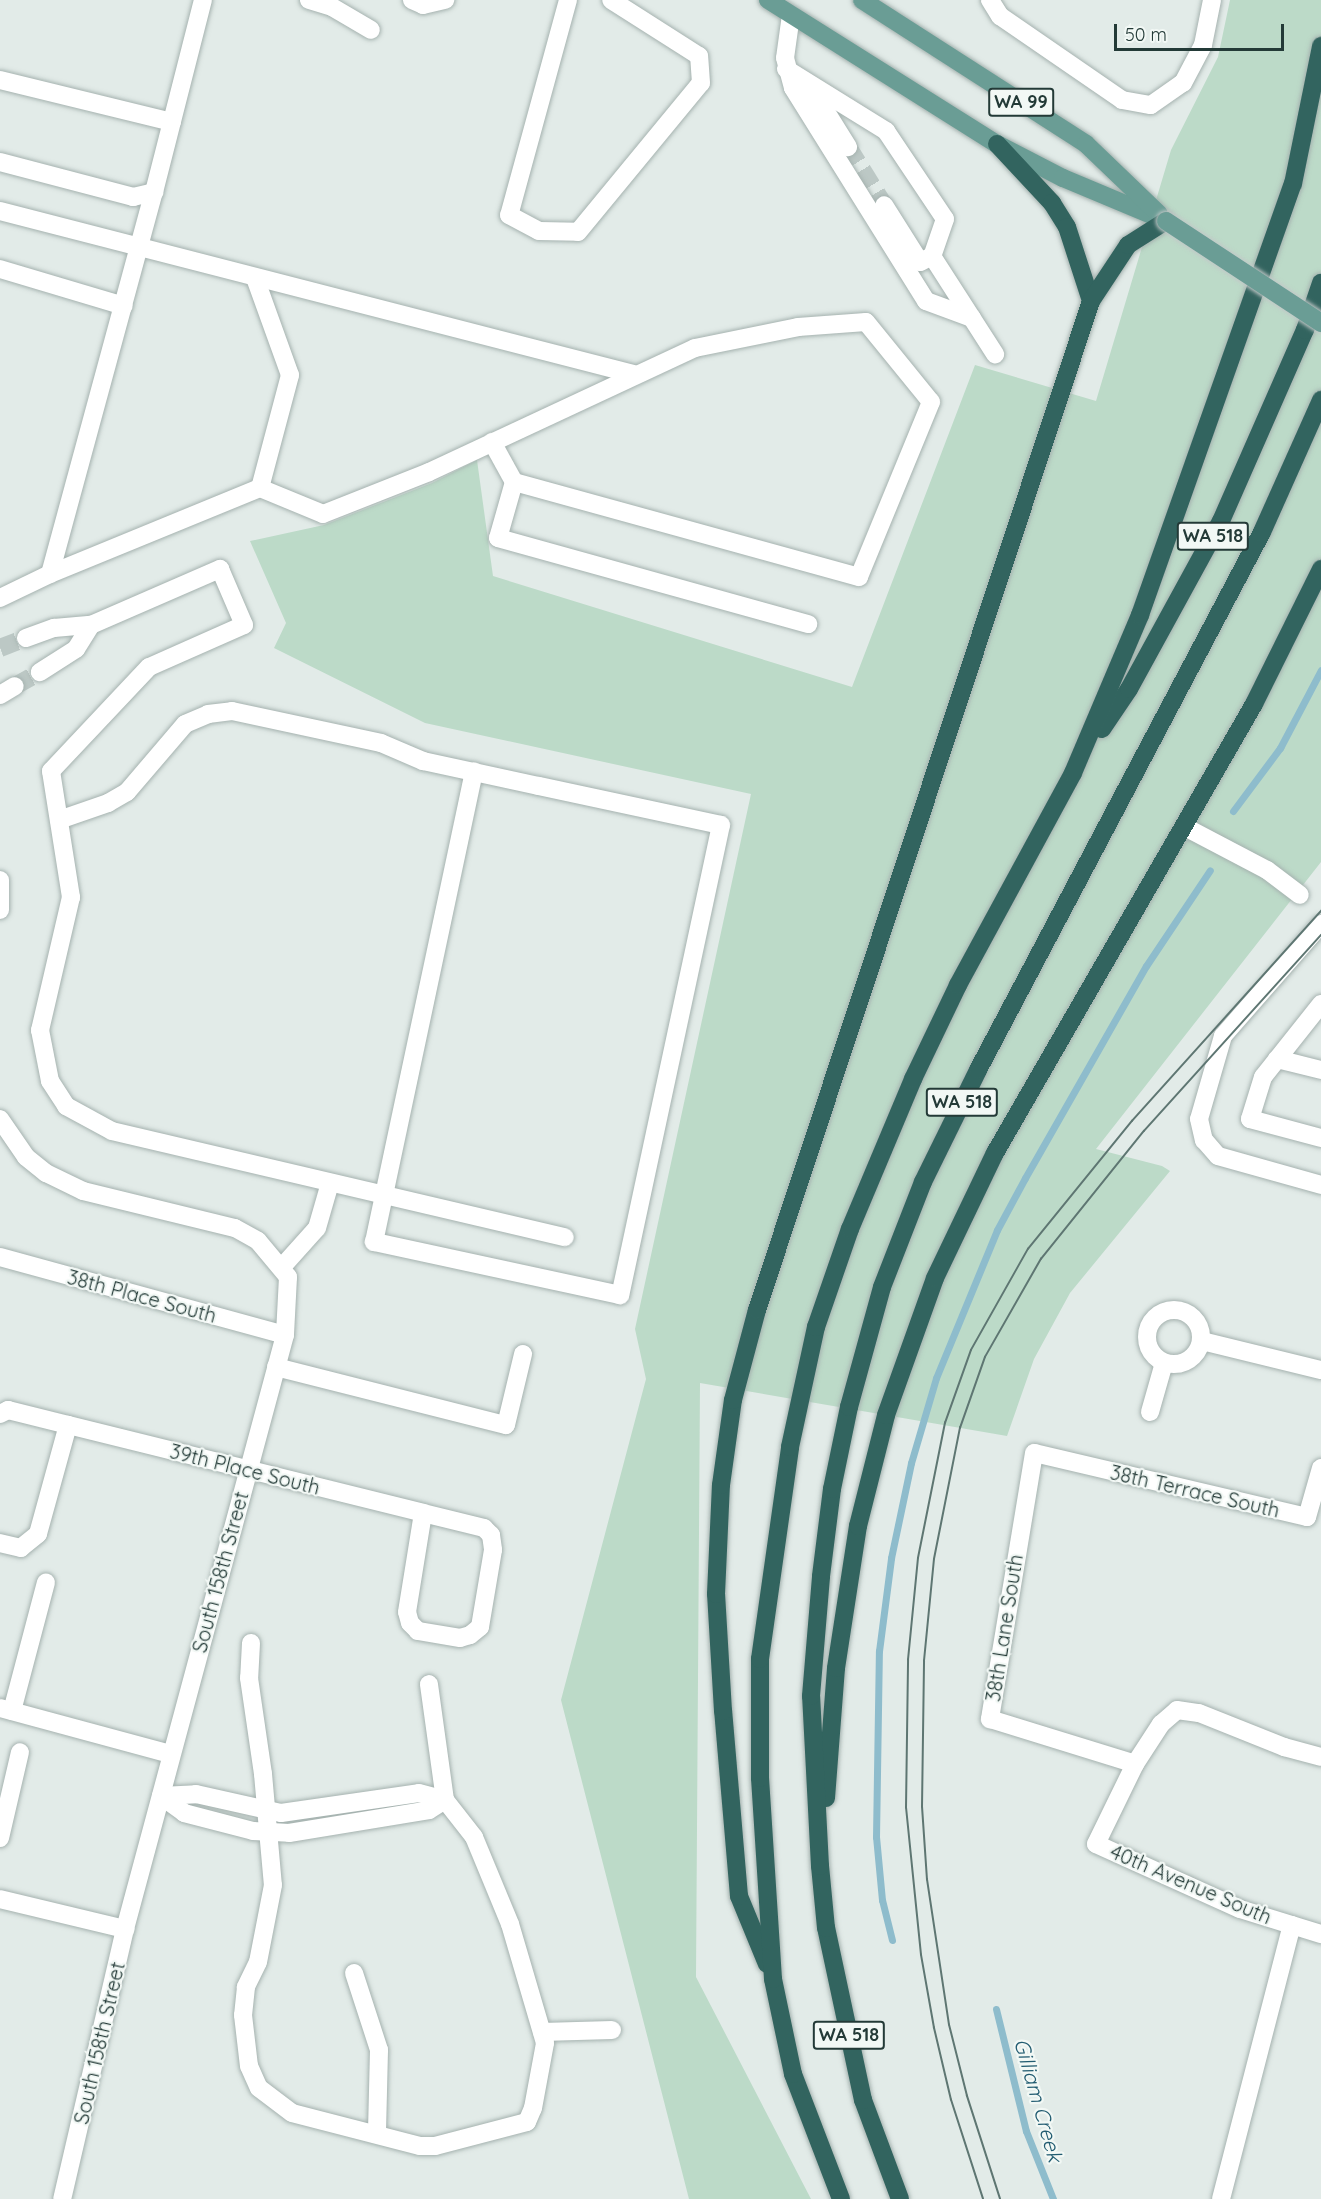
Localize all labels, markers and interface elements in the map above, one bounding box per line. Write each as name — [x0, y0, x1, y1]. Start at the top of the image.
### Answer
scale bar — [1117, 12, 1286, 50]
text: 50 m — [1125, 23, 1167, 46]
road number: WA 99 — [988, 87, 1054, 117]
road number: WA 518 — [1176, 521, 1250, 551]
road number: WA 518 — [924, 1087, 1000, 1117]
street label: 38th Place South — [65, 1265, 219, 1327]
street label: 39th Place South — [167, 1439, 323, 1499]
street label: 38th Terrace South — [1108, 1460, 1282, 1522]
street label: South 158th Street — [187, 1489, 253, 1655]
street label: 38th Lane South — [981, 1553, 1027, 1703]
street label: 40th Avenue South — [1107, 1839, 1275, 1929]
street label: South 158th Street — [69, 1960, 129, 2126]
road number: WA 518 — [812, 2020, 886, 2050]
water label: Gilliam Creek — [1009, 2035, 1069, 2165]

